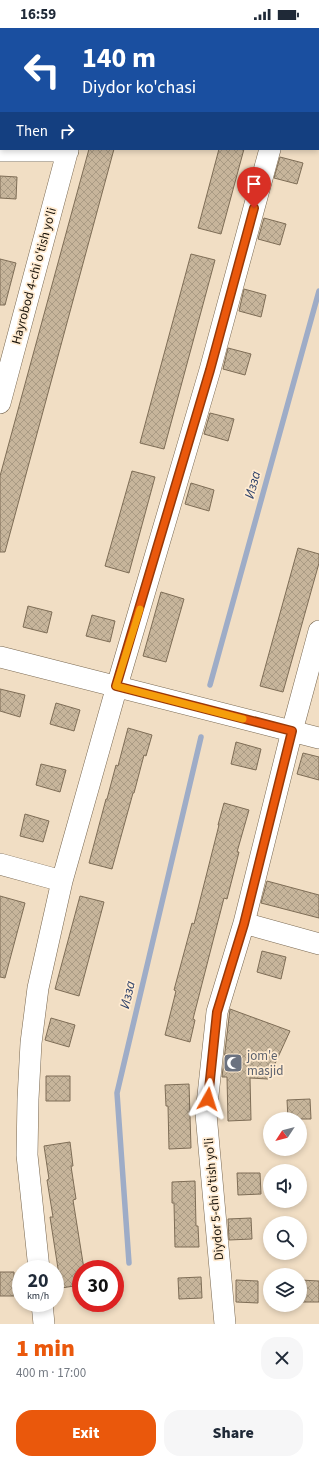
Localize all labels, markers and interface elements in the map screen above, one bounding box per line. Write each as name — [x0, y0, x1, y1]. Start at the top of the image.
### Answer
text: 16:59 — [20, 4, 56, 25]
text: 140 m — [82, 38, 156, 78]
icon: left — [16, 44, 68, 96]
text: Diydor ko'chasi — [82, 75, 196, 100]
icon: right — [56, 120, 78, 142]
text: Then — [16, 121, 48, 142]
pin — [237, 167, 271, 208]
icon: arrive — [243, 173, 265, 195]
street label: Hayrobod 4-chi o'tish yo'li — [7, 206, 61, 346]
water label: Изза — [240, 468, 266, 501]
water label: Изза — [115, 979, 141, 1011]
place label: jom'e masjid — [246, 1047, 283, 1080]
mosque icon: jom'e masjid — [222, 1052, 244, 1074]
position arrow — [187, 1078, 229, 1120]
north arrow — [263, 1112, 307, 1156]
map controls — [263, 1112, 307, 1312]
street label: Diydor 5-chi o'tish yo'li — [200, 1137, 228, 1261]
button: sound — [263, 1164, 307, 1208]
button: search — [263, 1216, 307, 1260]
speed limit sign: 30 — [72, 1260, 124, 1312]
text: 20 — [27, 1267, 49, 1295]
button: layers — [263, 1268, 307, 1312]
text: km/h — [27, 1289, 49, 1303]
text: 1 min — [16, 1331, 75, 1366]
button: close — [261, 1337, 303, 1379]
text: 400 m · 17:00 — [16, 1364, 86, 1382]
button: Exit — [16, 1410, 156, 1456]
button: Share — [164, 1410, 303, 1456]

